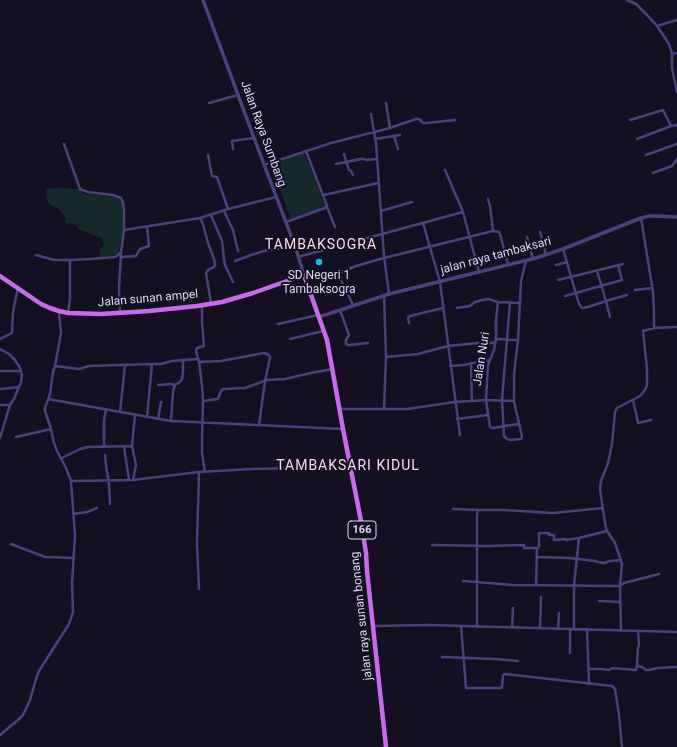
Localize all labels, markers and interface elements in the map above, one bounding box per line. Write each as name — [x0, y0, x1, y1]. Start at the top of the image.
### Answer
street label: Jalan Raya Sumbang — [237, 79, 289, 189]
street label: jalan raya tambaksari — [439, 234, 553, 278]
district label: TAMBAKSOGRA — [265, 237, 377, 253]
marker: SD Negeri 1 Tambaksogra — [314, 257, 324, 267]
place label: SD Negeri 1 Tambaksogra — [282, 269, 356, 297]
street label: Jalan sunan ampel — [97, 287, 199, 311]
street label: Jalan Nuri — [471, 331, 493, 387]
district label: TAMBAKSARI KIDUL — [276, 458, 420, 474]
road number: 166 — [348, 521, 376, 539]
street label: jalan raya sunan bonang — [348, 551, 376, 681]

